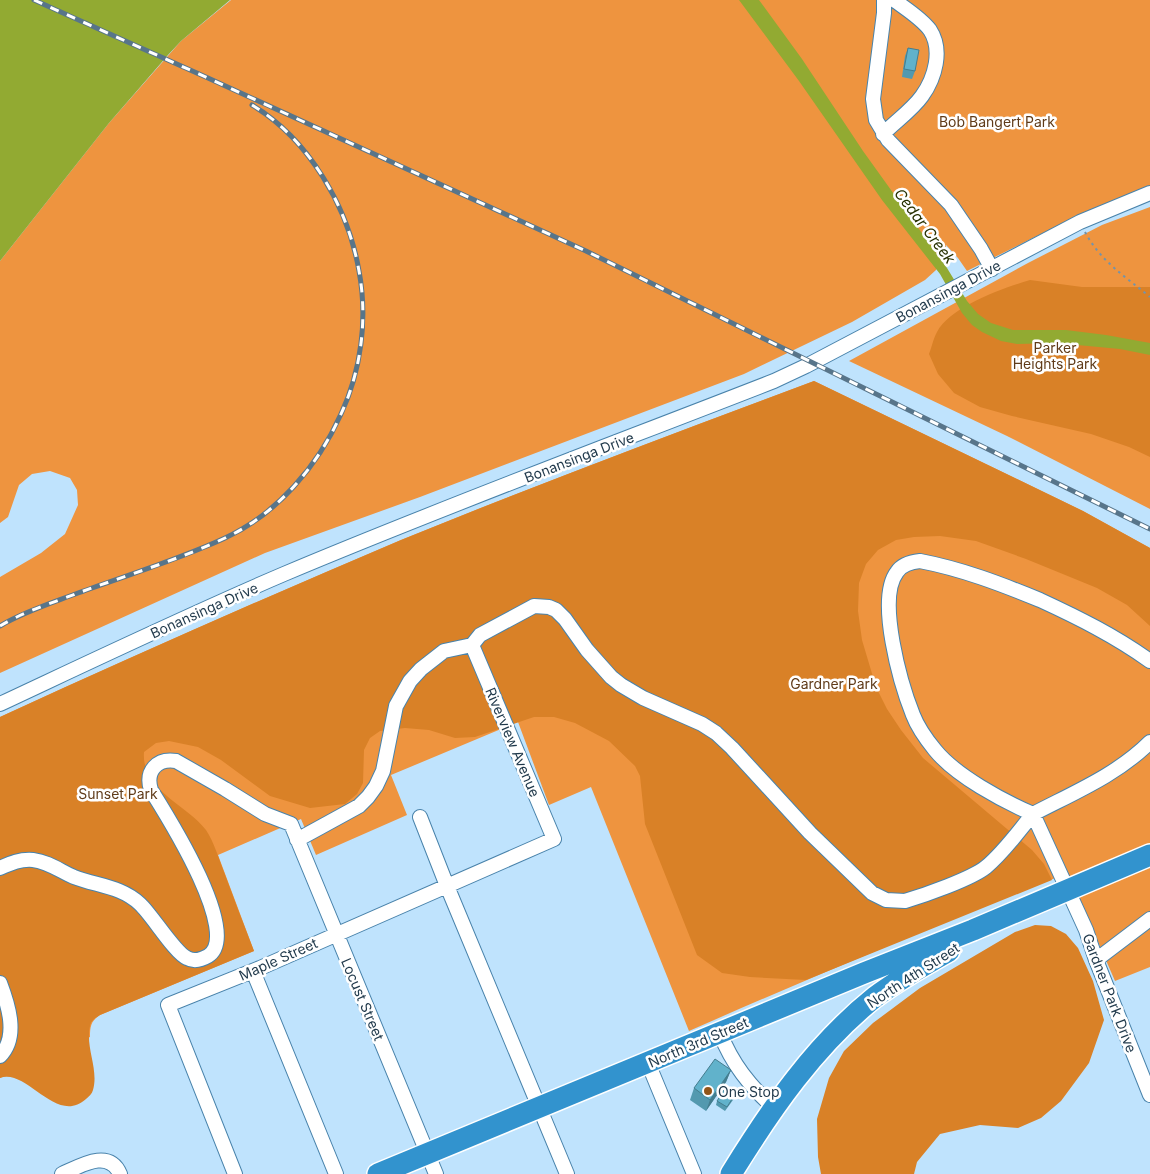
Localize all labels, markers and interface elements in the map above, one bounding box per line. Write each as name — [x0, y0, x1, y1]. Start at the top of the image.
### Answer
park label: Bob Bangert Park — [939, 113, 1055, 130]
water label: Cedar Creek — [890, 184, 960, 268]
street label: Bonansinga Drive — [893, 256, 1003, 326]
park label: Parker Heights Park — [1013, 339, 1098, 372]
street label: Bonansinga Drive — [522, 428, 636, 486]
street label: Bonansinga Drive — [147, 579, 261, 641]
park label: Gardner Park — [790, 675, 878, 692]
street label: Riverview Avenue — [482, 685, 544, 799]
park label: Sunset Park — [78, 785, 158, 802]
street label: Gardner Park Drive — [1079, 931, 1141, 1055]
street label: Maple Street — [236, 934, 320, 984]
street label: North 4th Street — [864, 939, 963, 1011]
street label: Locust Street — [338, 955, 388, 1043]
street label: North 3rd Street — [645, 1013, 751, 1071]
place label: One Stop — [718, 1083, 779, 1100]
marker: One Stop — [702, 1085, 714, 1097]

